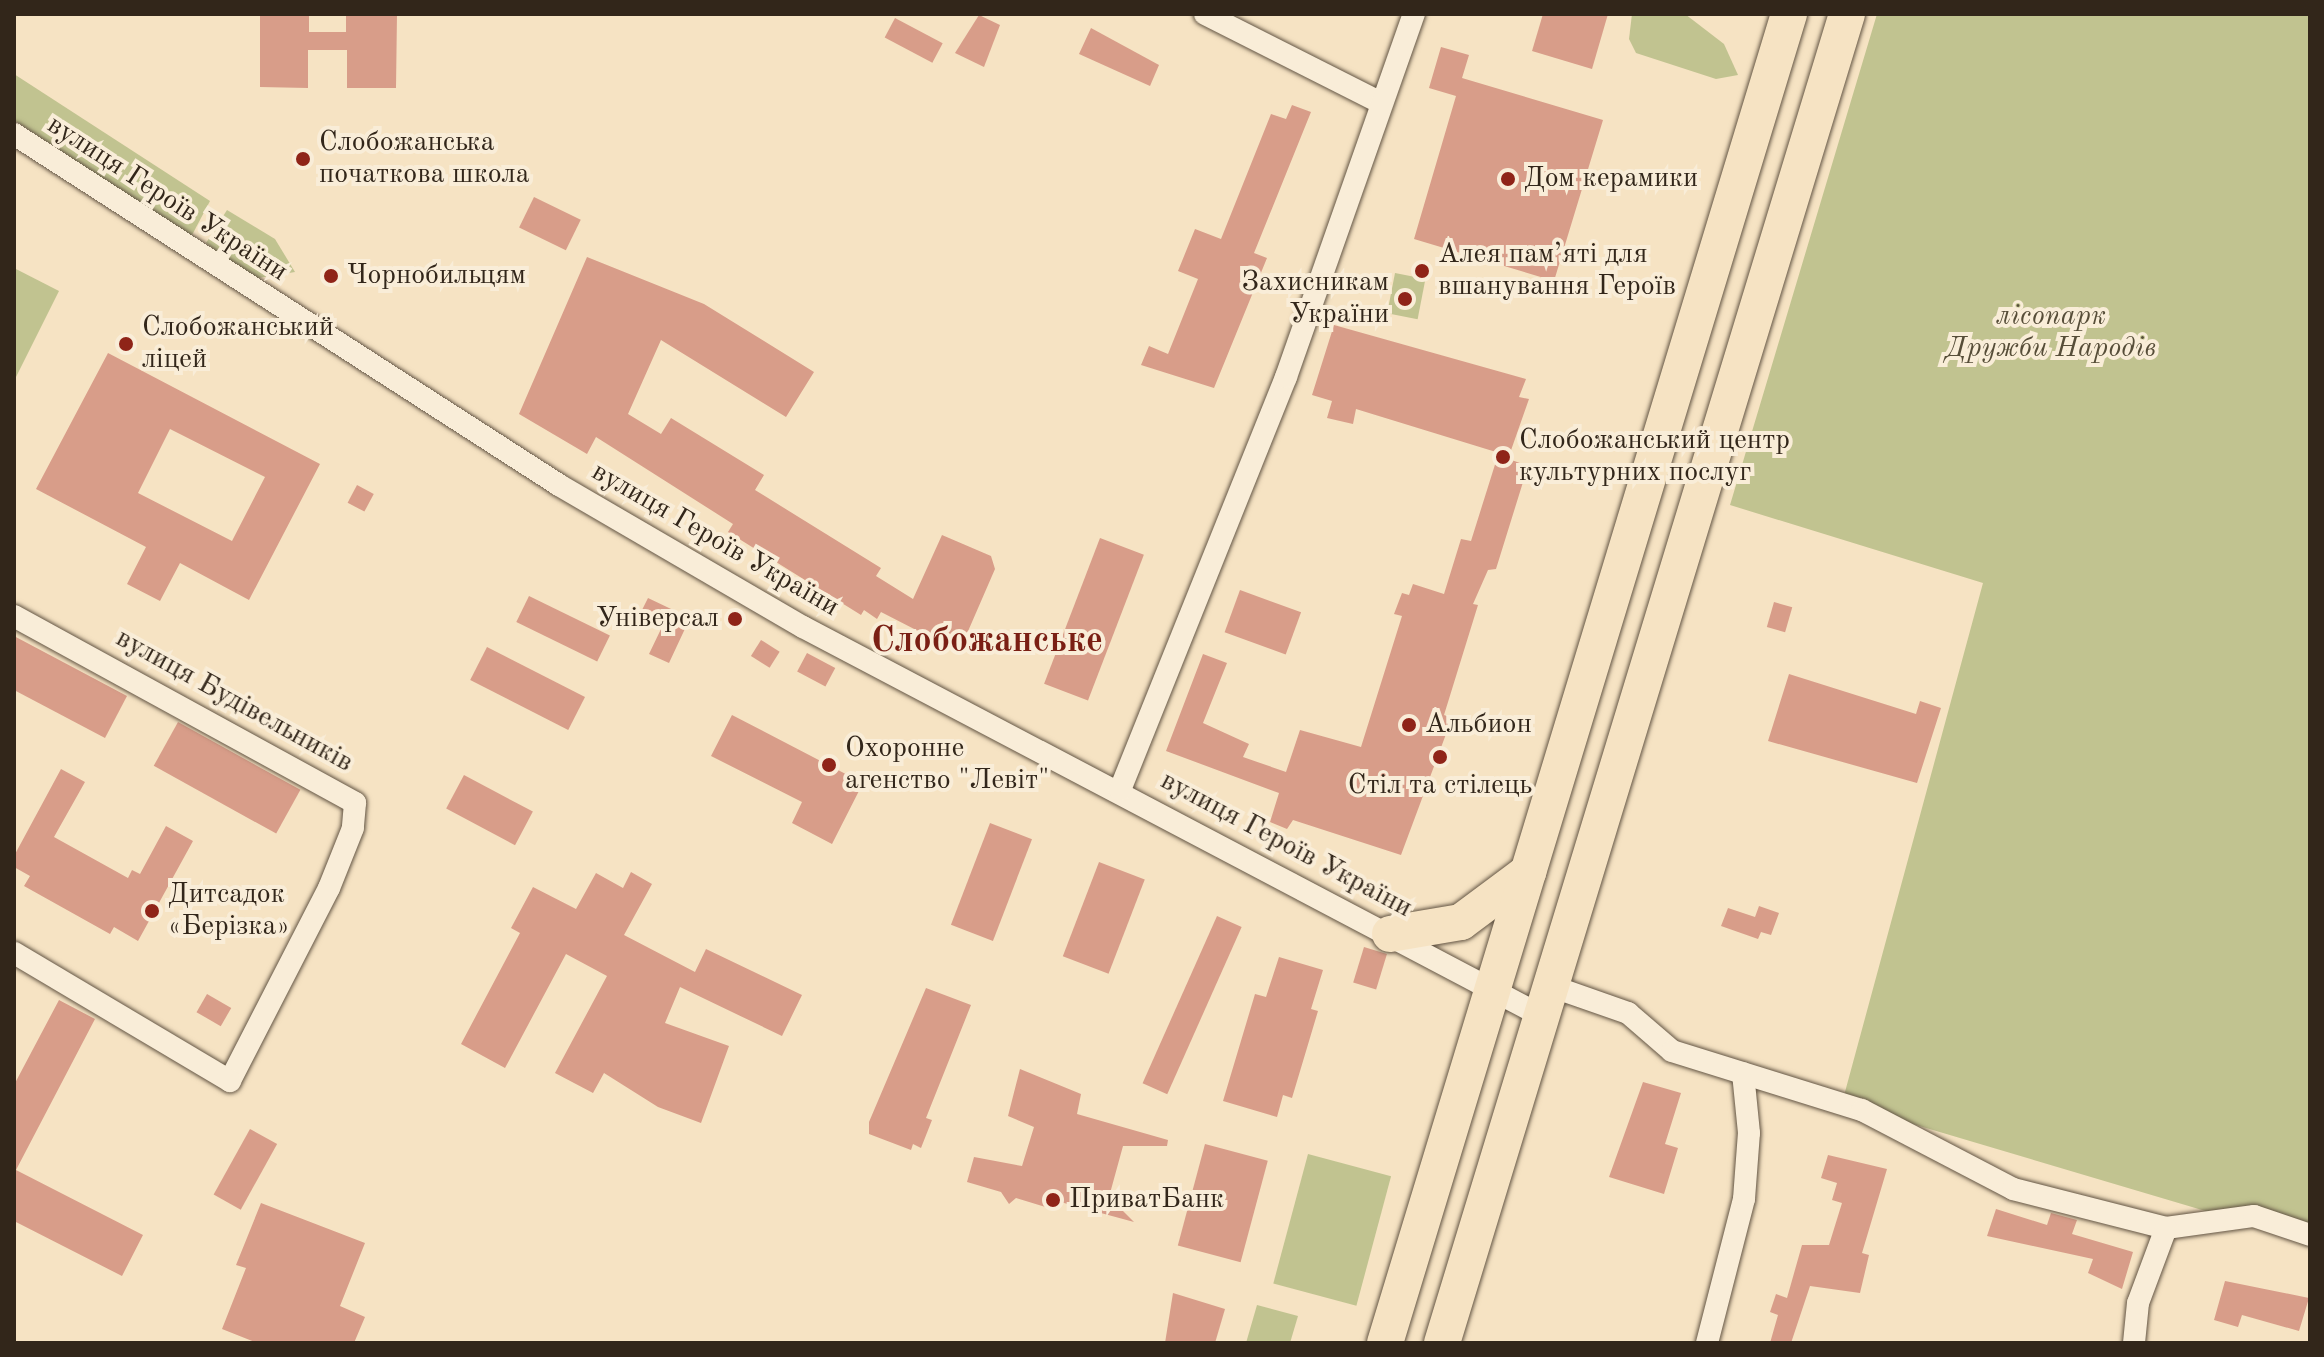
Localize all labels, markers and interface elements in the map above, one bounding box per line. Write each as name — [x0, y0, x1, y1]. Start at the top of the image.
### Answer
street label: вулиця Героїв України — [40, 109, 294, 289]
place label: Cлобожанська початкова школа — [319, 126, 530, 192]
marker: Cлобожанська початкова школа — [294, 150, 312, 168]
place label: Дом керамики — [1524, 162, 1698, 196]
marker: Дом керамики — [1499, 170, 1517, 188]
place label: Алея пам’яті для вшанування Героїв — [1438, 238, 1676, 304]
place label: Чорнобильцям — [347, 259, 526, 293]
marker: Алея пам’яті для вшанування Героїв — [1413, 262, 1431, 280]
place label: Захисникам України — [1241, 266, 1389, 332]
marker: Чорнобильцям — [322, 267, 340, 285]
marker: Захисникам України — [1396, 290, 1414, 308]
park label: лісопарк Дружби Народів — [1946, 300, 2156, 366]
place label: Слобожанський ліцей — [142, 311, 334, 377]
marker: Слобожанський ліцей — [117, 335, 135, 353]
place label: Слобожанський центр культурних послуг — [1519, 424, 1790, 490]
marker: Слобожанський центр культурних послуг — [1494, 448, 1512, 466]
street label: вулиця Героїв України — [585, 455, 845, 625]
place label: Універсал — [596, 602, 719, 636]
marker: Універсал — [726, 610, 744, 628]
district label: Слобожанське — [871, 621, 1103, 665]
street label: вулиця Будівельників — [110, 622, 358, 780]
place label: Альбион — [1425, 708, 1532, 742]
marker: Альбион — [1400, 716, 1418, 734]
place label: Охоронне агенство "Левіт" — [845, 732, 1049, 798]
marker: Стіл та стілець — [1431, 748, 1449, 766]
marker: Охоронне агенство "Левіт" — [820, 756, 838, 774]
street label: вулиця Героїв України — [1154, 764, 1418, 926]
place label: Стіл та стілець — [1348, 769, 1532, 803]
place label: Дитсадок «Берізка» — [168, 878, 290, 944]
marker: Дитсадок «Берізка» — [143, 902, 161, 920]
place label: ПриватБанк — [1069, 1183, 1224, 1217]
marker: ПриватБанк — [1044, 1191, 1062, 1209]

